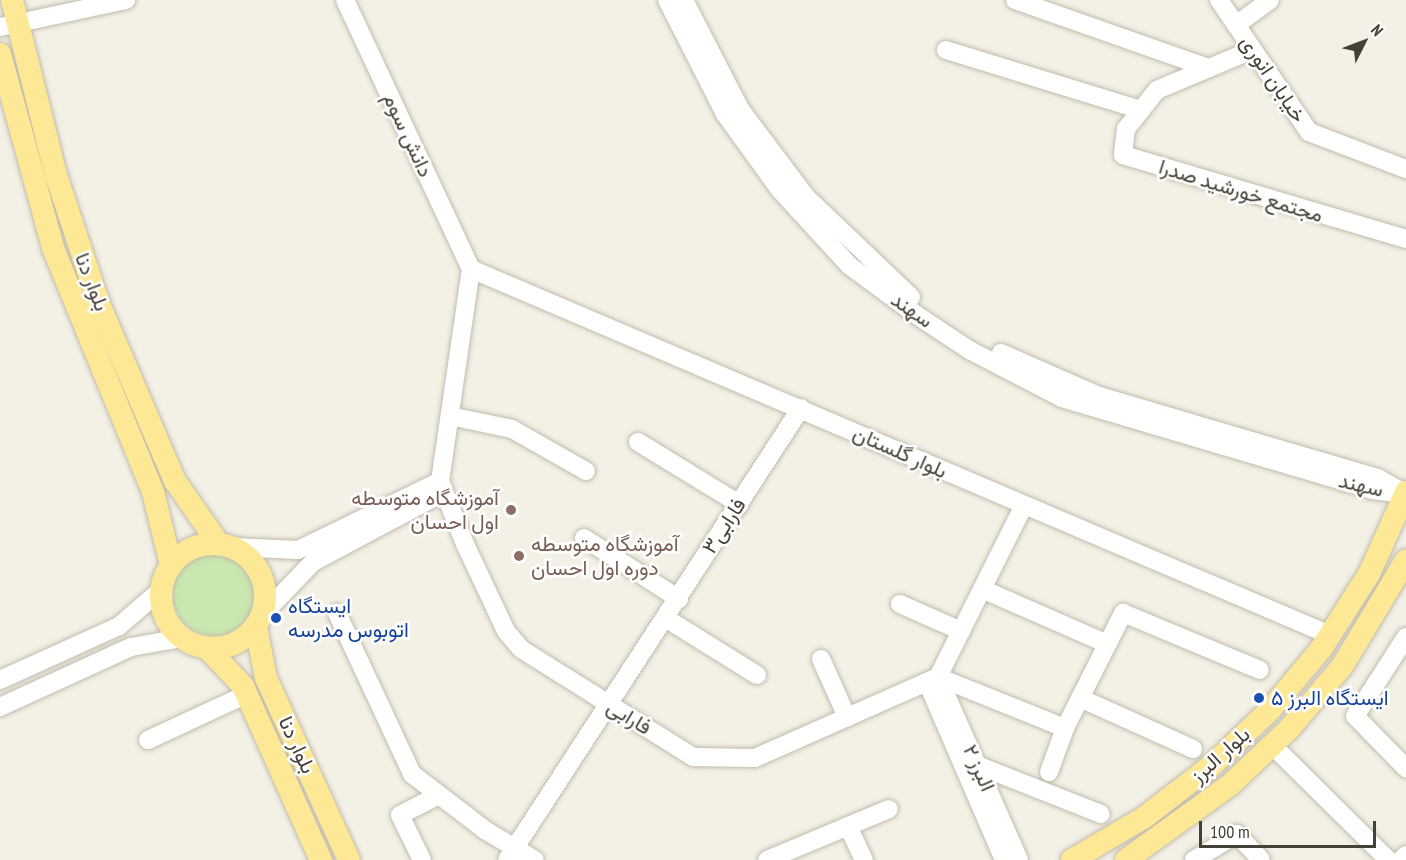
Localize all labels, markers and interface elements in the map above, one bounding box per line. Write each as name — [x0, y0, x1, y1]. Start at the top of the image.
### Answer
north arrow — [1334, 12, 1394, 72]
text: N — [1367, 20, 1388, 40]
street label: خیابان انوری — [1235, 31, 1311, 127]
street label: دانش سوم — [378, 89, 438, 181]
street label: مجتمع خورشید صدرا — [1156, 154, 1326, 228]
street label: بلوار دنا — [69, 249, 115, 315]
street label: سهند — [886, 287, 938, 333]
street label: بلوار گلستان — [849, 420, 951, 484]
street label: سهند — [1336, 468, 1386, 502]
place label: آموزشگاه متوسطه اول احسان — [351, 485, 499, 535]
street label: فارابی۳ — [697, 493, 751, 559]
marker: آموزشگاه متوسطه اول احسان — [504, 503, 518, 517]
place label: آموزشگاه متوسطه دوره اول احسان — [531, 531, 679, 581]
marker: آموزشگاه متوسطه دوره اول احسان — [512, 549, 526, 563]
place label: ایستگاه اتوبوس مدرسه — [288, 593, 409, 643]
marker: ایستگاه اتوبوس مدرسه — [269, 611, 283, 625]
place label: ایستگاه البرز ۵ — [1271, 685, 1389, 711]
marker: ایستگاه البرز ۵ — [1252, 691, 1266, 705]
street label: فارابی — [602, 694, 656, 740]
street label: بلوار دنا — [273, 712, 321, 778]
street label: بلوار البرز — [1185, 722, 1255, 788]
street label: البرز ۲ — [958, 741, 1000, 795]
scale bar — [1202, 809, 1379, 847]
text: 100 m — [1210, 820, 1250, 843]

